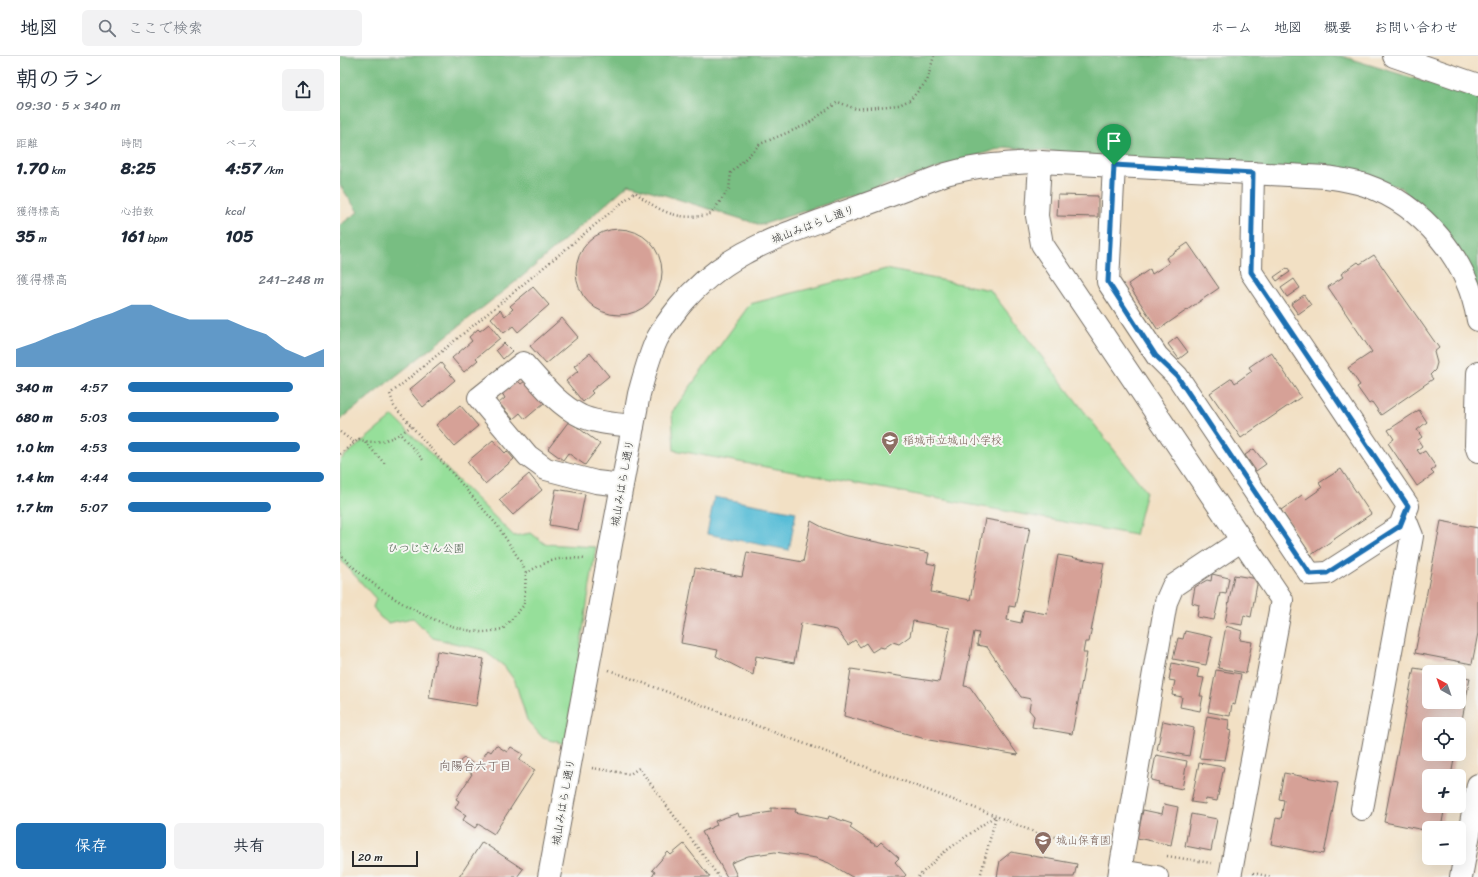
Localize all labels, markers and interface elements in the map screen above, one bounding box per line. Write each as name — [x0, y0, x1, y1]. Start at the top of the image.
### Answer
search box — [82, 10, 362, 46]
text: 地図 — [20, 11, 58, 44]
text: ここで検索 — [128, 15, 203, 41]
text: ホーム — [1211, 15, 1252, 40]
text: 地図 — [1274, 15, 1302, 40]
text: 概要 — [1324, 15, 1352, 40]
text: お問い合わせ — [1374, 15, 1458, 40]
icon: search — [96, 17, 118, 39]
text: 朝のラン — [16, 59, 104, 98]
button: share — [282, 69, 324, 111]
text: 09:30 · 5 × 340 m — [16, 94, 121, 117]
pin — [1097, 124, 1131, 165]
icon: arrive — [1103, 130, 1125, 152]
text: 距離 — [16, 134, 38, 153]
text: 時間 — [121, 134, 143, 153]
text: ペース — [225, 134, 258, 153]
text: 1.70 — [16, 153, 49, 183]
text: 8:25 — [121, 153, 156, 183]
text: 4:57 — [225, 153, 261, 183]
text: km — [49, 161, 66, 180]
text: /km — [261, 161, 284, 180]
street label: 城山みはらし通り — [769, 200, 858, 249]
text: 獲得標高 — [16, 202, 60, 221]
text: 心拍数 — [121, 202, 154, 221]
text: kcal — [225, 202, 245, 221]
text: 35 — [16, 221, 36, 251]
text: 161 — [121, 221, 145, 251]
text: 105 — [225, 221, 254, 251]
text: m — [36, 229, 47, 248]
text: bpm — [145, 229, 168, 248]
text: 獲得標高 — [16, 268, 68, 291]
text: 241–248 m — [259, 268, 324, 291]
text: 340 m — [16, 376, 53, 399]
text: 4:57 — [80, 376, 107, 399]
text: 680 m — [16, 406, 53, 429]
text: 5:03 — [80, 406, 107, 429]
school or university icon: 稲城市立城山小学校 — [880, 430, 900, 455]
place label: 稲城市立城山小学校 — [903, 431, 1002, 450]
text: 1.0 km — [16, 436, 54, 459]
text: 4:53 — [80, 436, 107, 459]
street label: 城山みはらし通り — [605, 438, 639, 528]
text: 1.4 km — [16, 466, 54, 489]
text: 4:44 — [80, 466, 108, 489]
text: 1.7 km — [16, 496, 53, 519]
text: 5:07 — [80, 496, 108, 519]
park label: ひつじさん公園 — [388, 539, 465, 558]
north arrow — [1422, 665, 1466, 709]
map controls — [1422, 665, 1466, 865]
button: locate — [1422, 717, 1466, 761]
district label: 向陽台六丁目 — [439, 755, 511, 777]
street label: 城山みはらし通り — [546, 757, 580, 847]
button: + — [1422, 769, 1466, 813]
button: − — [1422, 821, 1466, 865]
button: 保存 — [16, 823, 166, 869]
button: 共有 — [174, 823, 324, 869]
school or university icon: 城山保育園 — [1033, 830, 1053, 855]
place label: 城山保育園 — [1056, 831, 1111, 850]
text: 20 m — [358, 848, 383, 867]
scale bar — [352, 849, 418, 868]

